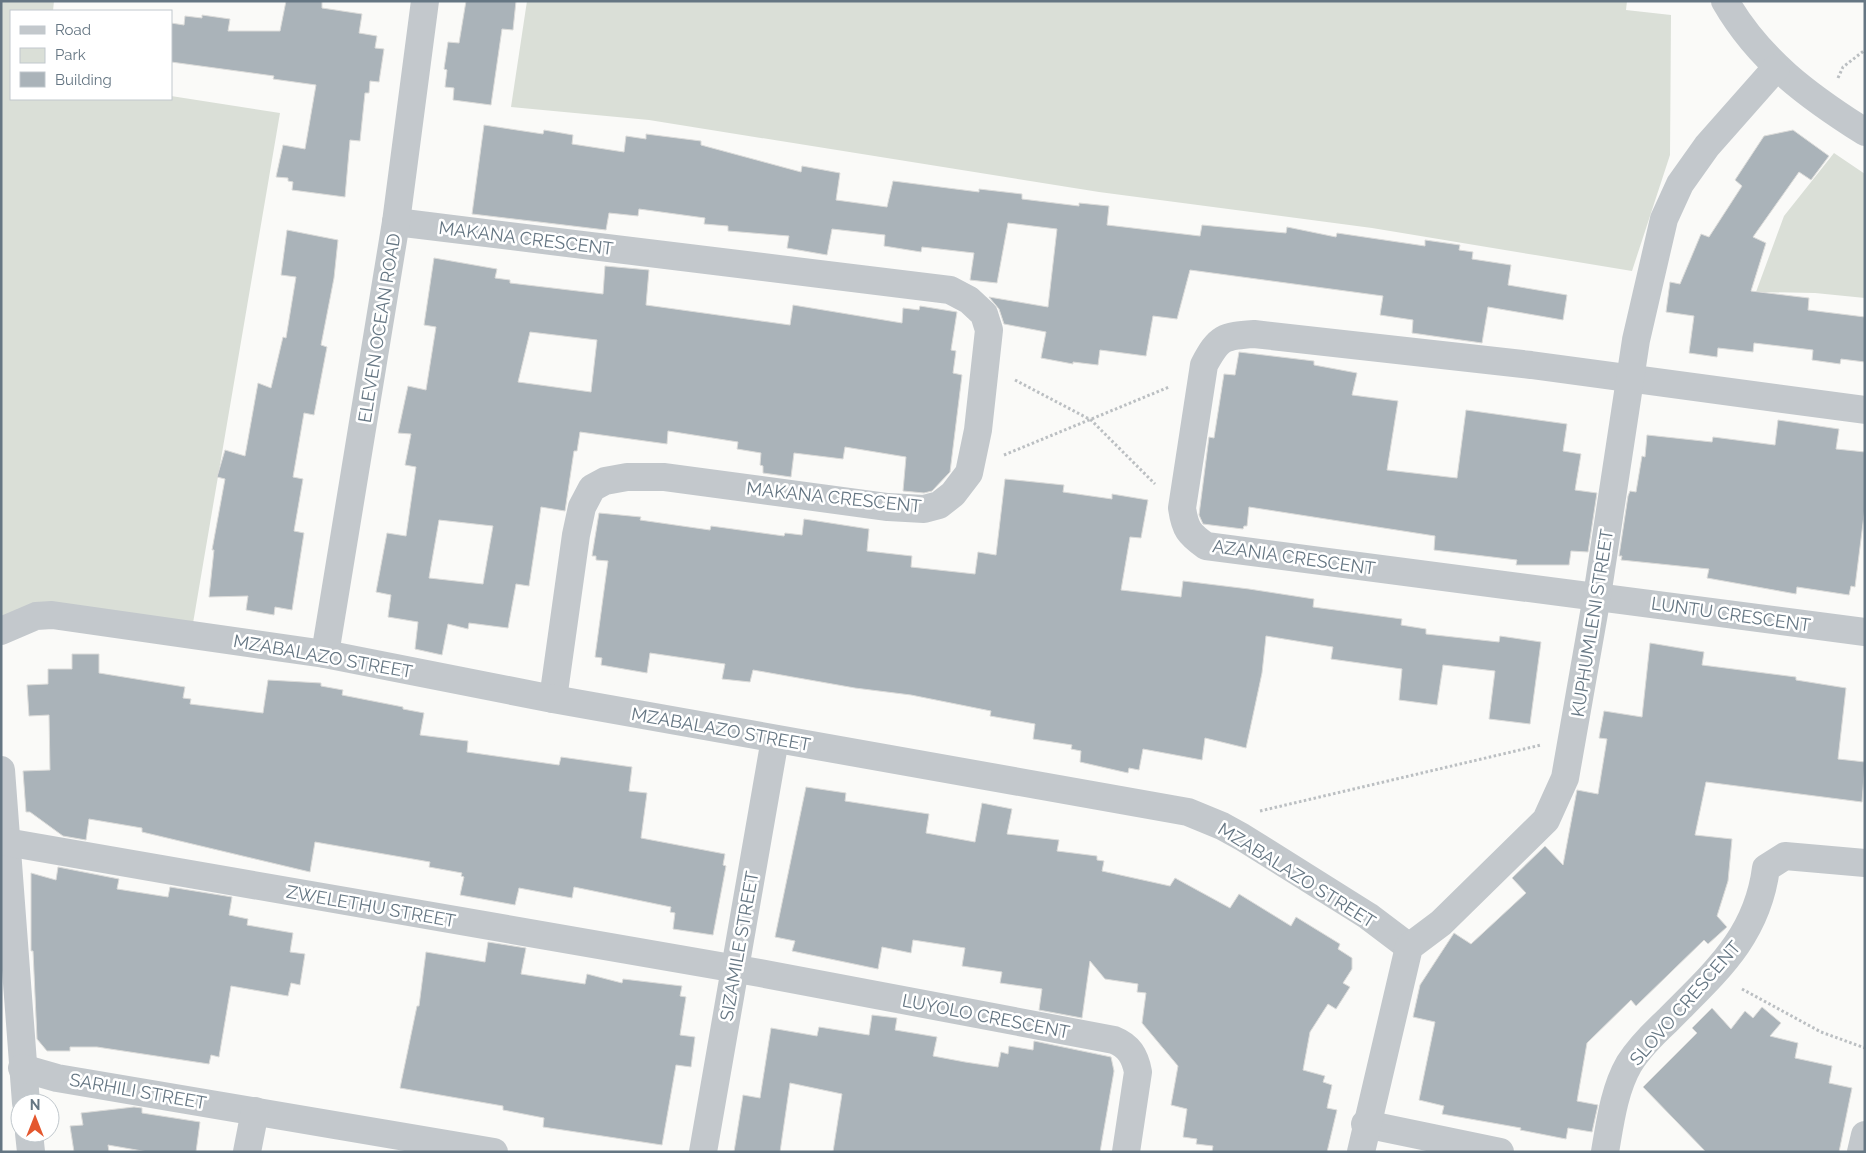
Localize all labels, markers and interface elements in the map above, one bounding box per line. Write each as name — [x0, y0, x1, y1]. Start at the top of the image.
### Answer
legend — [10, 10, 172, 100]
text: Road — [55, 21, 91, 39]
text: Park — [55, 46, 86, 64]
text: Building — [55, 71, 112, 89]
street label: MAKANA CRESCENT — [437, 217, 615, 259]
street label: ELEVEN OCEAN ROAD — [354, 232, 404, 424]
street label: MAKANA CRESCENT — [745, 477, 923, 517]
street label: KUPHUMLENI STREET — [1567, 528, 1617, 718]
street label: AZANIA CRESCENT — [1211, 535, 1377, 579]
street label: LUNTU CRESCENT — [1650, 592, 1812, 636]
street label: MZABALAZO STREET — [232, 630, 414, 682]
street label: MZABALAZO STREET — [630, 703, 812, 755]
street label: MZABALAZO STREET — [1214, 818, 1380, 932]
street label: SIZAMILE STREET — [715, 869, 763, 1023]
street label: ZWELETHU STREET — [285, 881, 457, 931]
street label: SLOVO CRESCENT — [1625, 937, 1745, 1069]
street label: LUYOLO CRESCENT — [900, 989, 1072, 1043]
street label: SARHILI STREET — [68, 1069, 208, 1113]
north arrow — [10, 1093, 60, 1143]
text: N — [30, 1097, 40, 1113]

